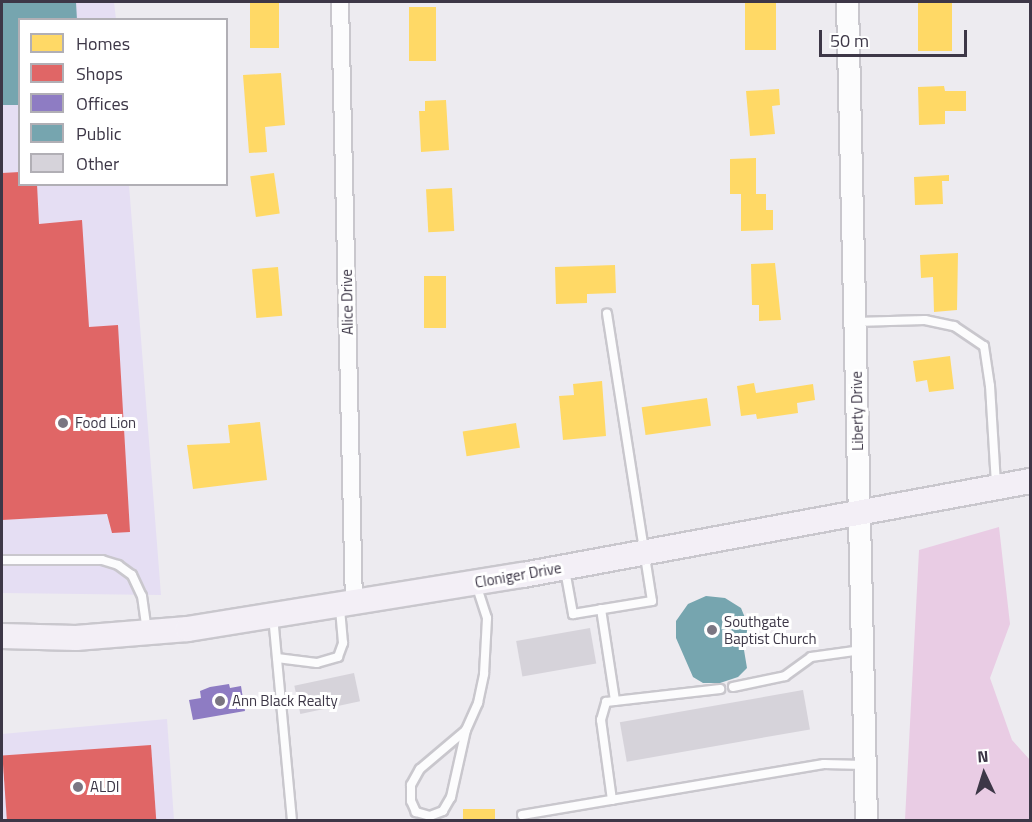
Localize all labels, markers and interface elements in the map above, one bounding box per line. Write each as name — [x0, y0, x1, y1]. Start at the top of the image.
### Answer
legend — [18, 18, 228, 186]
scale bar — [822, 18, 970, 56]
text: 50 m — [830, 27, 869, 54]
text: Homes — [76, 30, 130, 57]
text: Shops — [76, 60, 123, 87]
text: Offices — [76, 90, 129, 117]
text: Public — [76, 120, 122, 147]
text: Other — [76, 150, 119, 177]
street label: Alice Drive — [337, 269, 357, 335]
street label: Liberty Drive — [847, 371, 867, 451]
place label: Food Lion — [75, 414, 136, 432]
marker: Food Lion — [56, 416, 70, 430]
street label: Cloniger Drive — [473, 559, 563, 591]
place label: Southgate Baptist Church — [724, 612, 817, 647]
marker: Southgate Baptist Church — [705, 623, 719, 637]
place label: Ann Black Realty — [232, 692, 338, 710]
marker: Ann Black Realty — [213, 694, 227, 708]
north arrow — [954, 744, 1014, 804]
text: N — [976, 744, 989, 768]
place label: ALDI — [90, 778, 119, 796]
marker: ALDI — [71, 780, 85, 794]

